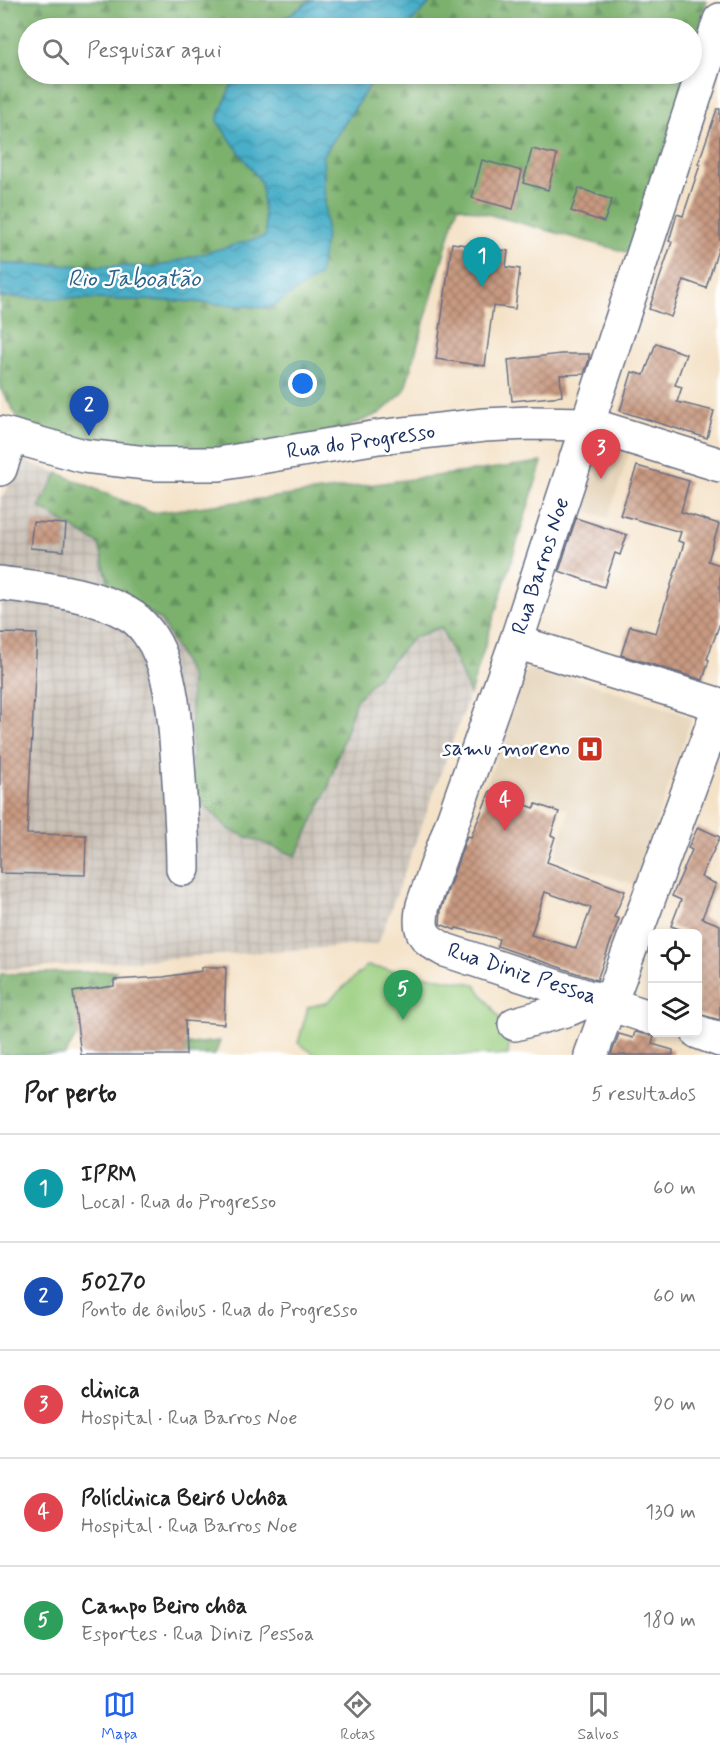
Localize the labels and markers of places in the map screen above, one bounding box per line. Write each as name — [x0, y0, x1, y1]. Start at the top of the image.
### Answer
pin: 1 — [462, 238, 502, 287]
pin: 2 — [70, 386, 109, 436]
pin: 3 — [582, 430, 620, 479]
hospital icon: samu moreno — [575, 734, 605, 764]
place label: samu moreno — [442, 735, 570, 763]
pin: 4 — [486, 782, 524, 831]
pin: 5 — [384, 970, 422, 1020]

